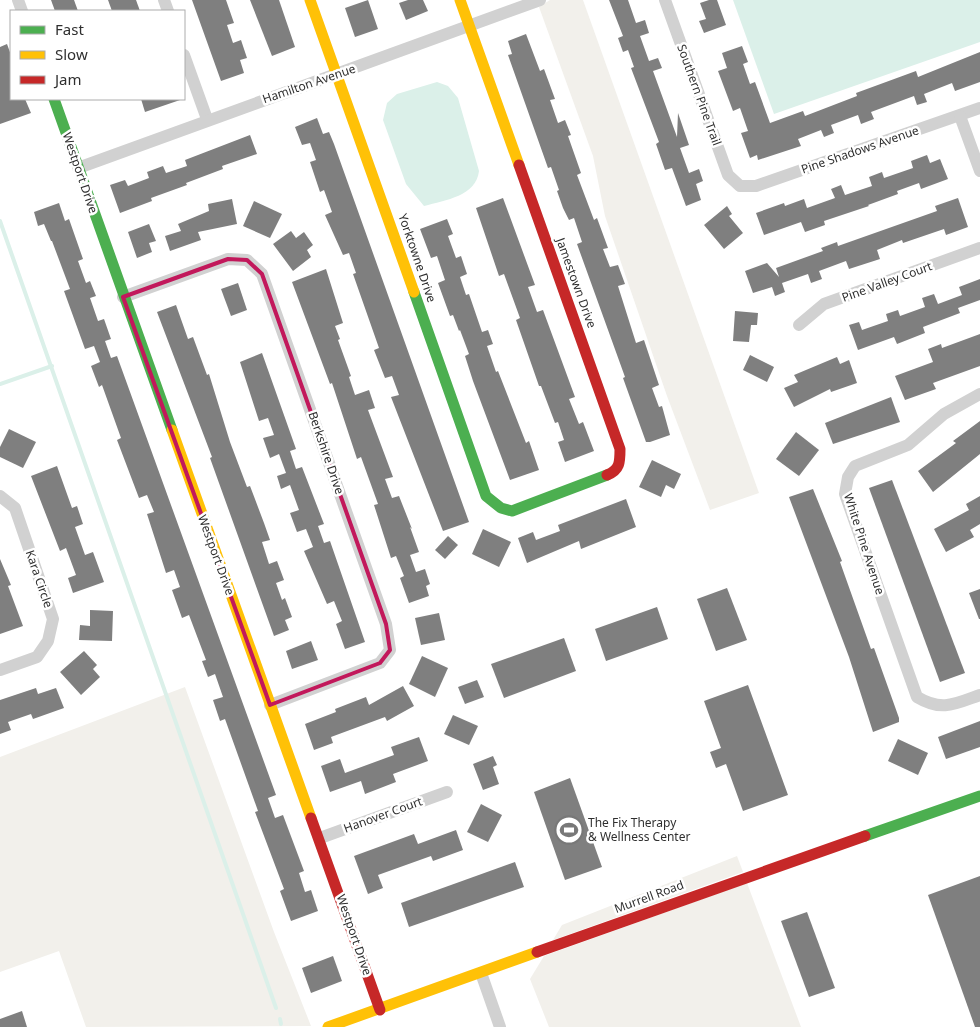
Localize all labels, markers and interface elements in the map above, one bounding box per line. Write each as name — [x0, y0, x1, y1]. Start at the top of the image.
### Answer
legend — [10, 10, 185, 100]
text: Fast — [55, 19, 84, 39]
street label: Southern Pine Trail — [673, 42, 726, 148]
text: Slow — [55, 44, 88, 64]
street label: Hamilton Avenue — [260, 60, 358, 107]
text: Jam — [53, 69, 82, 89]
street label: Pine Shadows Avenue — [799, 121, 921, 178]
street label: Westport Drive — [59, 130, 102, 216]
street label: Yorktowne Drive — [394, 211, 441, 305]
street label: Jamestown Drive — [552, 234, 601, 330]
street label: Pine Valley Court — [839, 257, 935, 306]
street label: Berkshire Drive — [304, 409, 349, 497]
street label: White Pine Avenue — [840, 491, 889, 597]
street label: Westport Drive — [194, 512, 239, 598]
street label: Kara Circle — [22, 548, 57, 610]
street label: Hanover Court — [341, 792, 425, 837]
place label: The Fix Therapy & Wellness Center — [588, 814, 690, 845]
sports icon: The Fix Therapy & Wellness Center — [554, 815, 584, 845]
street label: Murrell Road — [612, 876, 686, 917]
street label: Westport Drive — [333, 892, 376, 978]

